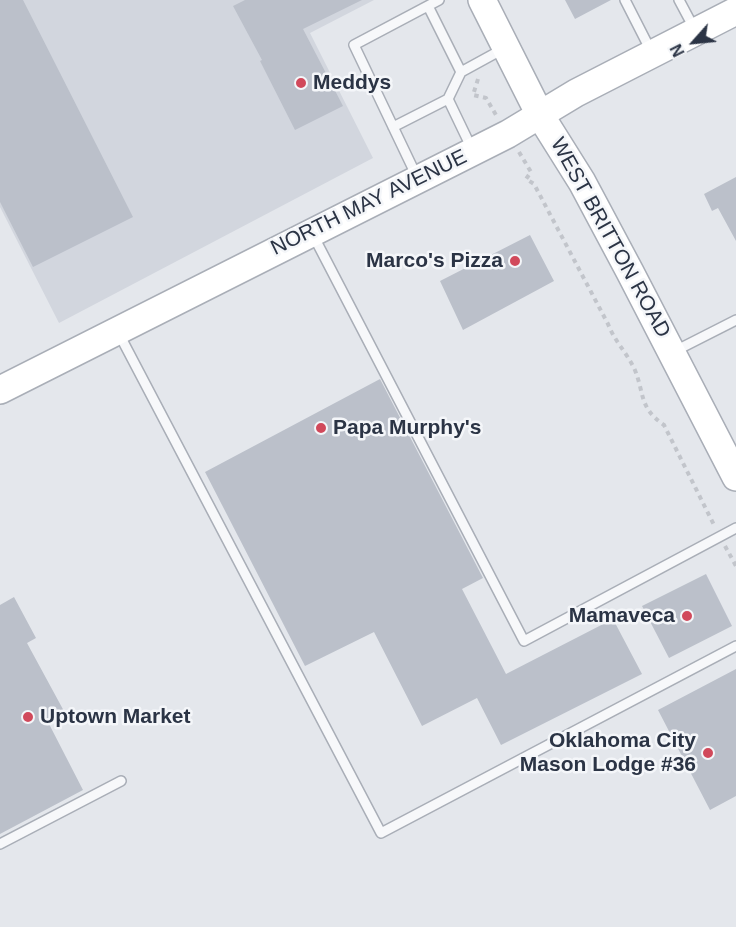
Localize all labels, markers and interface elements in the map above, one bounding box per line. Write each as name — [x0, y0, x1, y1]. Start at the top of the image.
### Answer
north arrow — [664, 12, 724, 72]
text: N — [667, 41, 688, 59]
place label: Meddys — [313, 70, 391, 96]
marker: Meddys — [294, 76, 308, 90]
street label: WEST BRITTON ROAD — [544, 134, 676, 342]
street label: NORTH MAY AVENUE — [267, 145, 471, 261]
place label: Marco's Pizza — [366, 248, 503, 274]
marker: Marco's Pizza — [508, 254, 522, 268]
place label: Papa Murphy's — [333, 415, 482, 441]
marker: Papa Murphy's — [314, 421, 328, 435]
place label: Mamaveca — [569, 603, 675, 629]
marker: Mamaveca — [680, 609, 694, 623]
place label: Uptown Market — [40, 704, 191, 730]
marker: Uptown Market — [21, 710, 35, 724]
place label: Oklahoma City Mason Lodge #36 — [520, 728, 696, 778]
marker: Oklahoma City Mason Lodge #36 — [701, 746, 715, 760]

